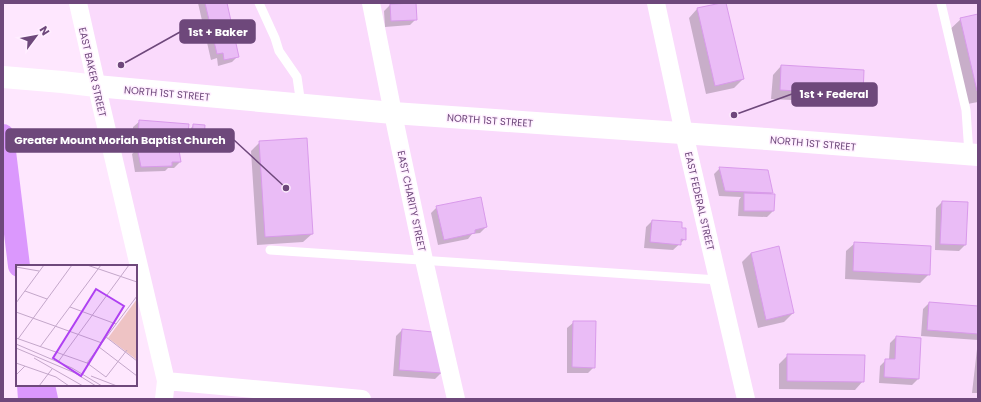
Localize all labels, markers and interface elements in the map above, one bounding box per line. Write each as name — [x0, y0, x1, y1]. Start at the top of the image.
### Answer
north arrow — [16, 16, 56, 56]
callout: 1st + Baker — [180, 20, 255, 43]
text: N — [36, 23, 53, 38]
text: 1st + Baker — [188, 24, 248, 40]
street label: EAST BAKER STREET — [75, 26, 110, 119]
street label: NORTH 1ST STREET — [123, 82, 211, 105]
callout: 1st + Federal — [792, 83, 877, 106]
text: 1st + Federal — [800, 86, 868, 102]
street label: NORTH 1ST STREET — [446, 110, 534, 131]
callout: Greater Mount Moriah Baptist Church — [6, 129, 234, 152]
text: Greater Mount Moriah Baptist Church — [14, 132, 226, 148]
street label: NORTH 1ST STREET — [769, 132, 857, 155]
street label: EAST CHARITY STREET — [393, 149, 430, 253]
street label: EAST FEDERAL STREET — [681, 150, 718, 253]
inset map — [16, 265, 137, 386]

